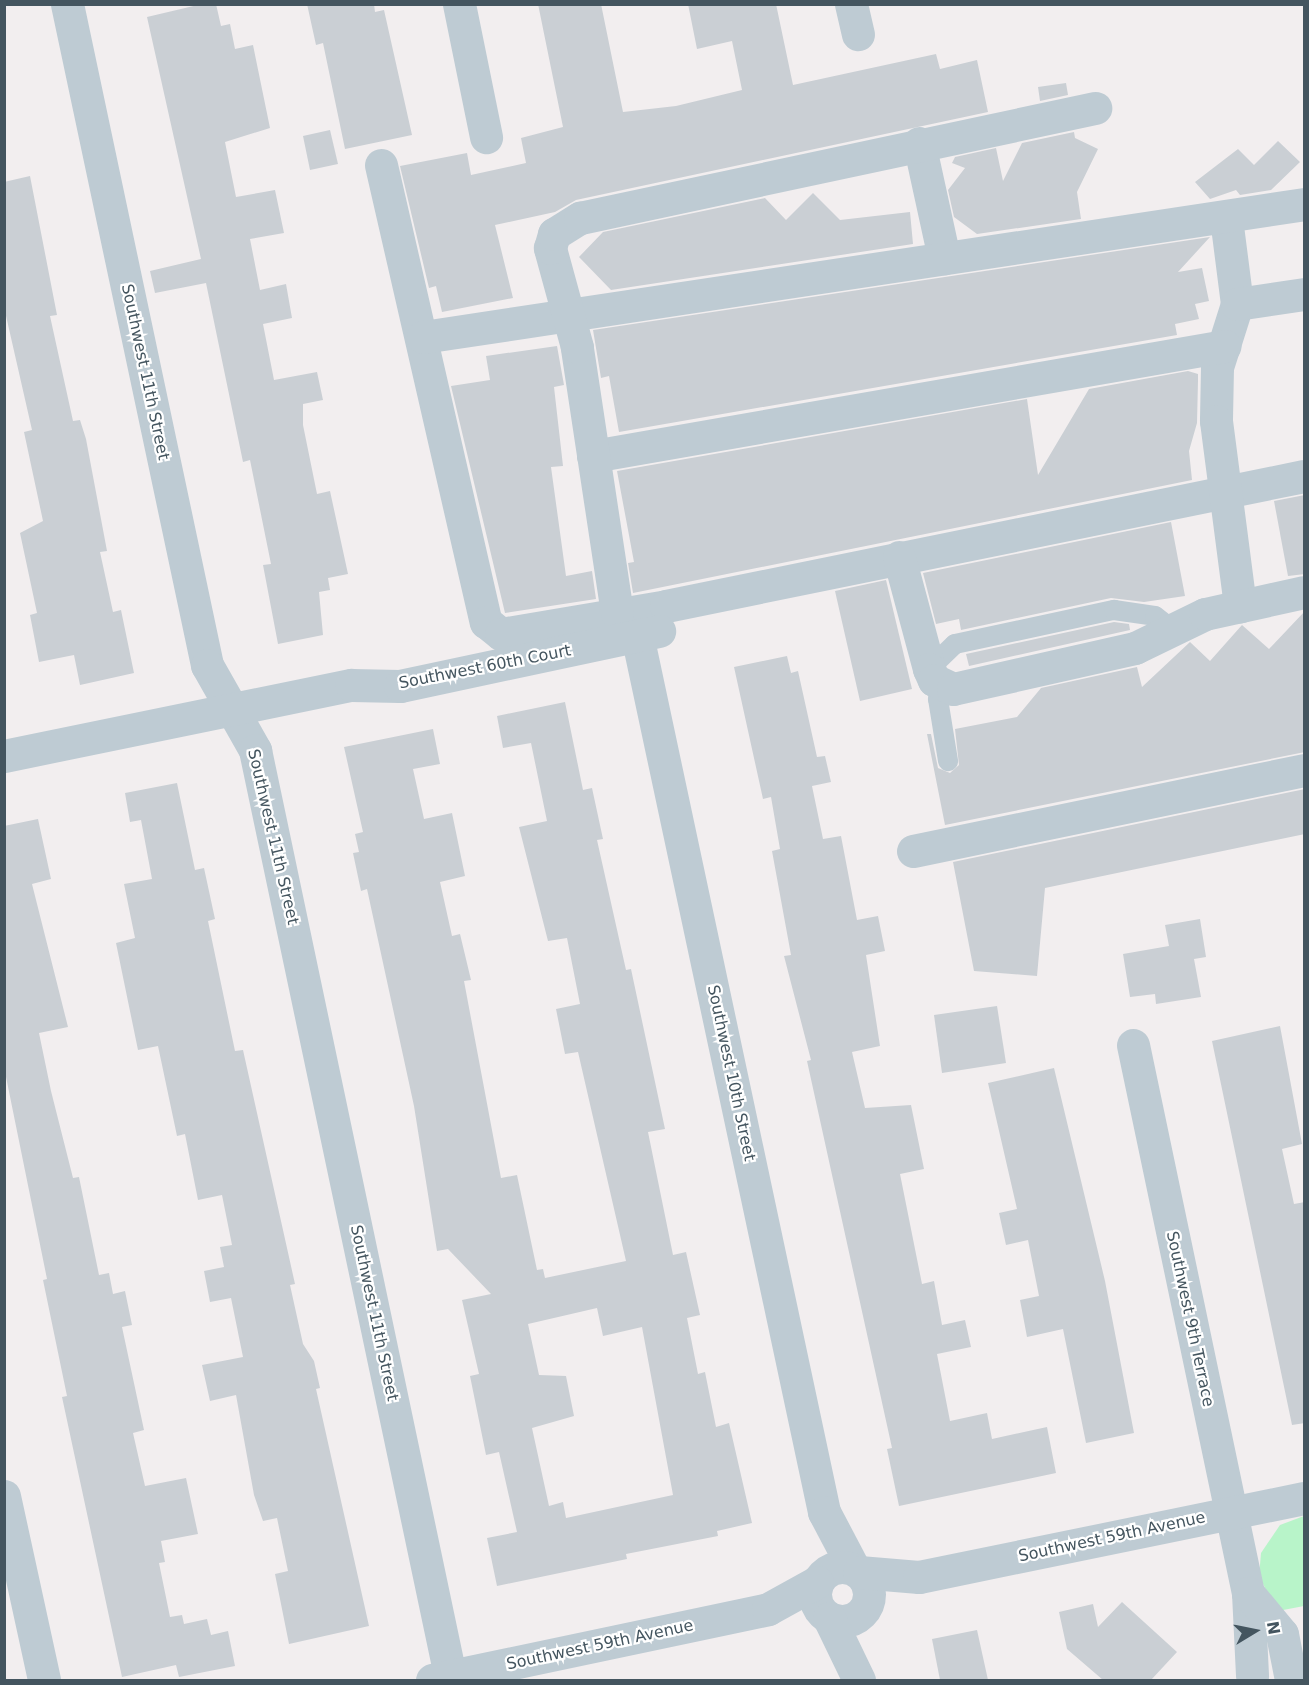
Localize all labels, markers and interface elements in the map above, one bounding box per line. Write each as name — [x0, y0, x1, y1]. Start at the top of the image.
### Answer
street label: Southwest 11th Street — [117, 282, 173, 462]
street label: Southwest 60th Court — [397, 641, 573, 693]
street label: Southwest 11th Street — [243, 747, 303, 927]
street label: Southwest 10th Street — [703, 983, 759, 1163]
street label: Southwest 11th Street — [346, 1223, 402, 1403]
street label: Southwest 9th Terrace — [1162, 1229, 1218, 1409]
street label: Southwest 59th Avenue — [1017, 1508, 1207, 1566]
north arrow — [1225, 1601, 1285, 1661]
street label: Southwest 59th Avenue — [505, 1616, 695, 1674]
text: N — [1263, 1620, 1284, 1636]

